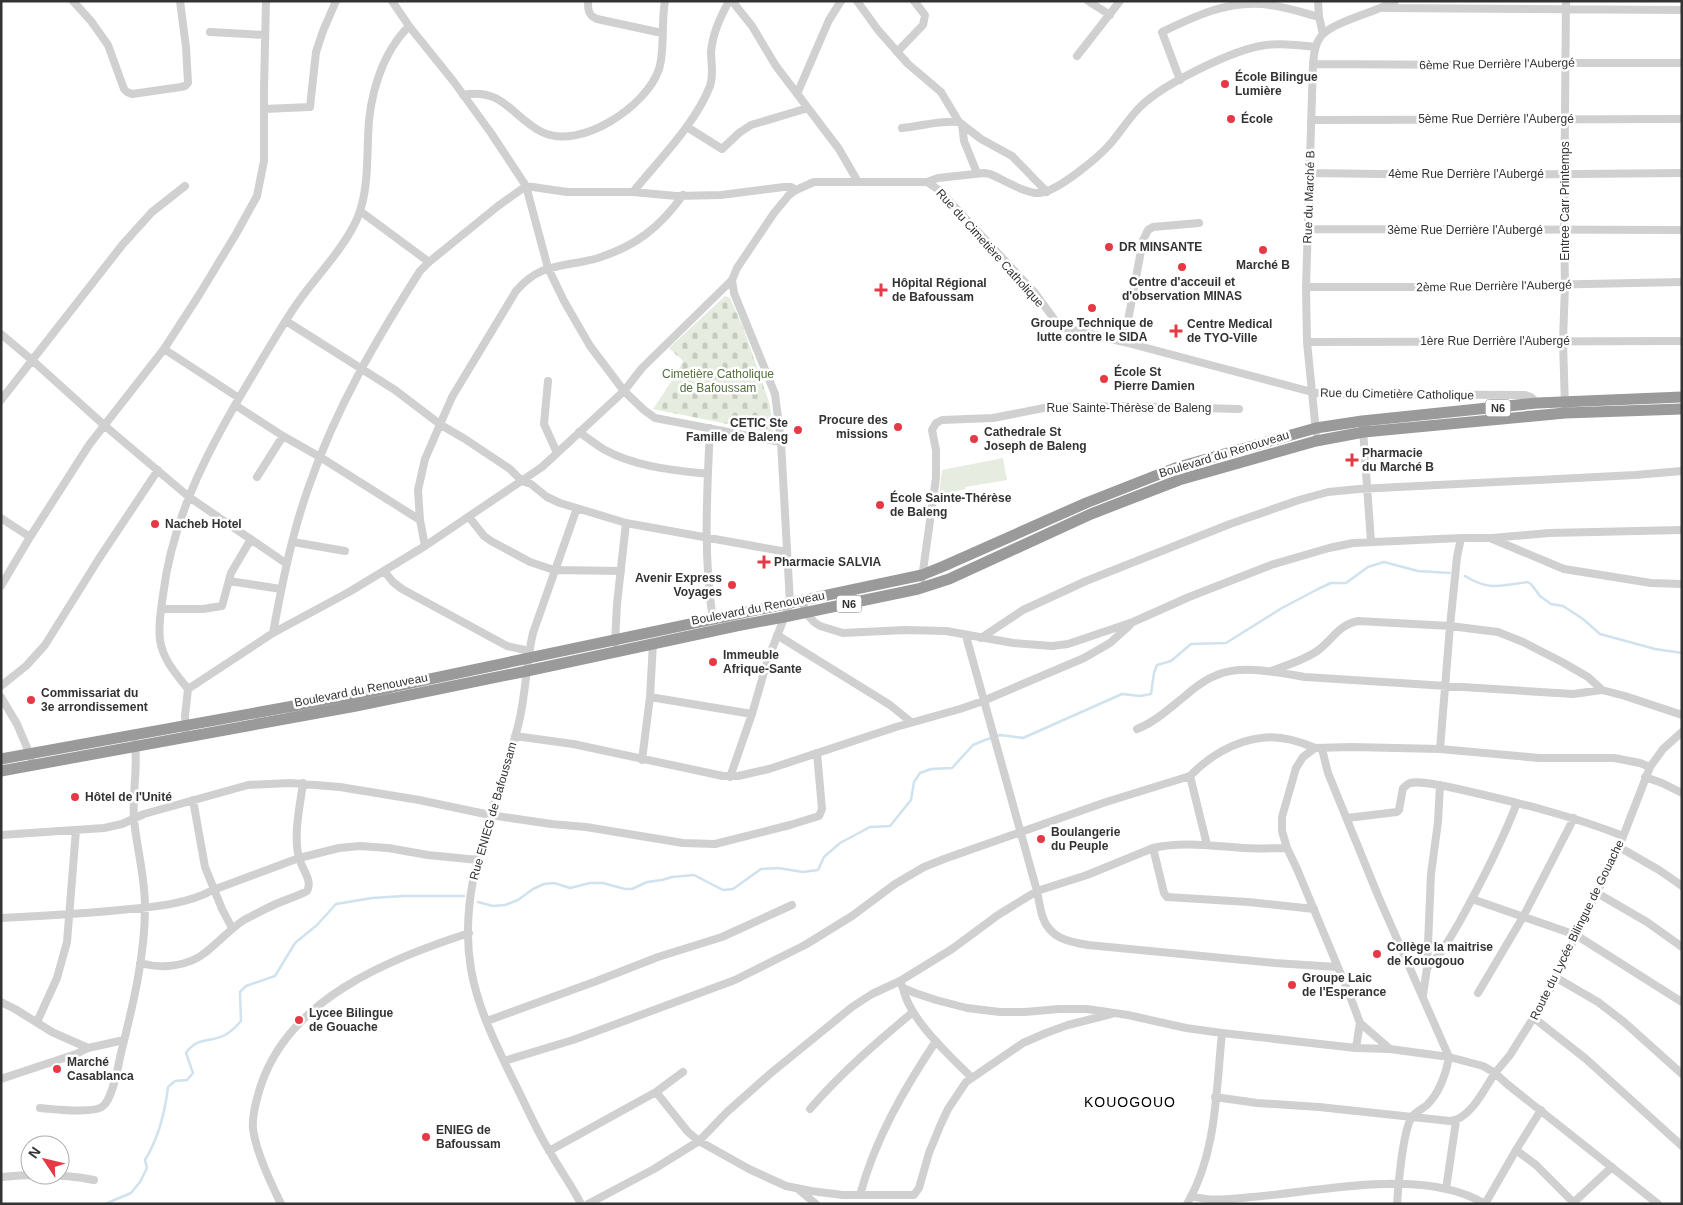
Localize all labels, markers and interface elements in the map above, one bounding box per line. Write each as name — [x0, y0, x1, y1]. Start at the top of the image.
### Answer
street label: 6ème Rue Derrière l'Aubergé — [1419, 56, 1575, 72]
place label: École Bilingue Lumière — [1235, 69, 1318, 98]
marker: École Bilingue Lumière — [1219, 78, 1231, 90]
place label: École — [1241, 111, 1273, 126]
street label: 5ème Rue Derrière l'Aubergé — [1418, 112, 1574, 126]
marker: École — [1225, 113, 1237, 125]
street label: Entree Carr Printemps — [1558, 141, 1572, 261]
street label: Rue du Marché B — [1300, 150, 1318, 244]
street label: 4ème Rue Derrière l'Aubergé — [1388, 167, 1544, 181]
street label: Rue du Cimetière Catholique — [933, 186, 1047, 310]
street label: 3ème Rue Derrière l'Aubergé — [1387, 223, 1543, 237]
place label: DR MINSANTE — [1119, 240, 1202, 254]
marker: DR MINSANTE — [1103, 241, 1115, 253]
marker: Marché B — [1257, 244, 1269, 256]
place label: Marché B — [1236, 258, 1290, 272]
marker: Centre d'acceuil et d'observation MINAS — [1176, 261, 1188, 273]
place label: Centre d'acceuil et d'observation MINAS — [1122, 275, 1242, 303]
place label: Hôpital Régional de Bafoussam — [892, 276, 987, 304]
street label: 2ème Rue Derrière l'Aubergé — [1416, 278, 1572, 294]
marker: Hôpital Régional de Bafoussam — [874, 283, 888, 297]
marker: Groupe Technique de lutte contre le SIDA — [1086, 302, 1098, 314]
place label: Groupe Technique de lutte contre le SIDA — [1031, 316, 1154, 344]
place label: Centre Medical de TYO-Ville — [1187, 317, 1272, 345]
marker: Centre Medical de TYO-Ville — [1169, 324, 1183, 338]
street label: 1ère Rue Derrière l'Aubergé — [1420, 334, 1570, 348]
place label: École St Pierre Damien — [1114, 364, 1195, 393]
park label: Cimetière Catholique de Bafoussam — [662, 367, 774, 395]
marker: École St Pierre Damien — [1098, 373, 1110, 385]
street label: Rue du Cimetière Catholique — [1320, 386, 1474, 402]
road number: N6 — [1486, 399, 1510, 416]
street label: Rue Sainte-Thérèse de Baleng — [1047, 401, 1211, 415]
place label: Procure des missions — [819, 413, 888, 441]
place label: CETIC Ste Famille de Baleng — [686, 416, 788, 444]
marker: Procure des missions — [892, 421, 904, 433]
marker: CETIC Ste Famille de Baleng — [792, 424, 804, 436]
place label: Cathedrale St Joseph de Baleng — [984, 425, 1087, 453]
street label: Boulevard du Renouveau — [1157, 428, 1291, 480]
marker: Cathedrale St Joseph de Baleng — [968, 433, 980, 445]
place label: Pharmacie du Marché B — [1362, 446, 1434, 474]
marker: Pharmacie du Marché B — [1346, 454, 1358, 466]
place label: École Sainte-Thérèse de Baleng — [890, 490, 1012, 519]
marker: École Sainte-Thérèse de Baleng — [874, 499, 886, 511]
place label: Nacheb Hotel — [165, 517, 242, 531]
marker: Nacheb Hotel — [149, 518, 161, 530]
place label: Pharmacie SALVIA — [774, 555, 881, 569]
marker: Pharmacie SALVIA — [758, 556, 770, 568]
place label: Avenir Express Voyages — [635, 571, 722, 599]
marker: Avenir Express Voyages — [726, 579, 738, 591]
street label: Boulevard du Renouveau — [690, 588, 826, 628]
road number: N6 — [836, 596, 862, 612]
place label: Immeuble Afrique-Sante — [723, 648, 802, 676]
marker: Immeuble Afrique-Sante — [707, 656, 719, 668]
street label: Boulevard du Renouveau — [293, 670, 429, 710]
place label: Commissariat du 3e arrondissement — [41, 686, 148, 714]
marker: Commissariat du 3e arrondissement — [25, 694, 37, 706]
street label: Rue ENIEG de Bafoussam — [467, 740, 519, 882]
place label: Hôtel de l'Unité — [85, 790, 172, 804]
marker: Hôtel de l'Unité — [69, 791, 81, 803]
place label: Boulangerie du Peuple — [1051, 825, 1121, 853]
marker: Boulangerie du Peuple — [1035, 833, 1047, 845]
street label: Route du Lycée Bilingue de Gouache — [1527, 837, 1627, 1022]
place label: Collège la maitrise de Kouogouo — [1387, 940, 1493, 968]
marker: Collège la maitrise de Kouogouo — [1371, 948, 1383, 960]
place label: Groupe Laic de l'Esperance — [1302, 971, 1387, 999]
marker: Groupe Laic de l'Esperance — [1286, 979, 1298, 991]
place label: Lycee Bilingue de Gouache — [309, 1006, 394, 1034]
marker: Lycee Bilingue de Gouache — [293, 1014, 305, 1026]
place label: Marché Casablanca — [67, 1055, 134, 1083]
marker: Marché Casablanca — [51, 1063, 63, 1075]
district label: KOUOGOUO — [1084, 1094, 1176, 1110]
place label: ENIEG de Bafoussam — [436, 1123, 501, 1151]
marker: ENIEG de Bafoussam — [420, 1131, 432, 1143]
north arrow — [20, 1135, 70, 1185]
text: N — [25, 1144, 44, 1161]

